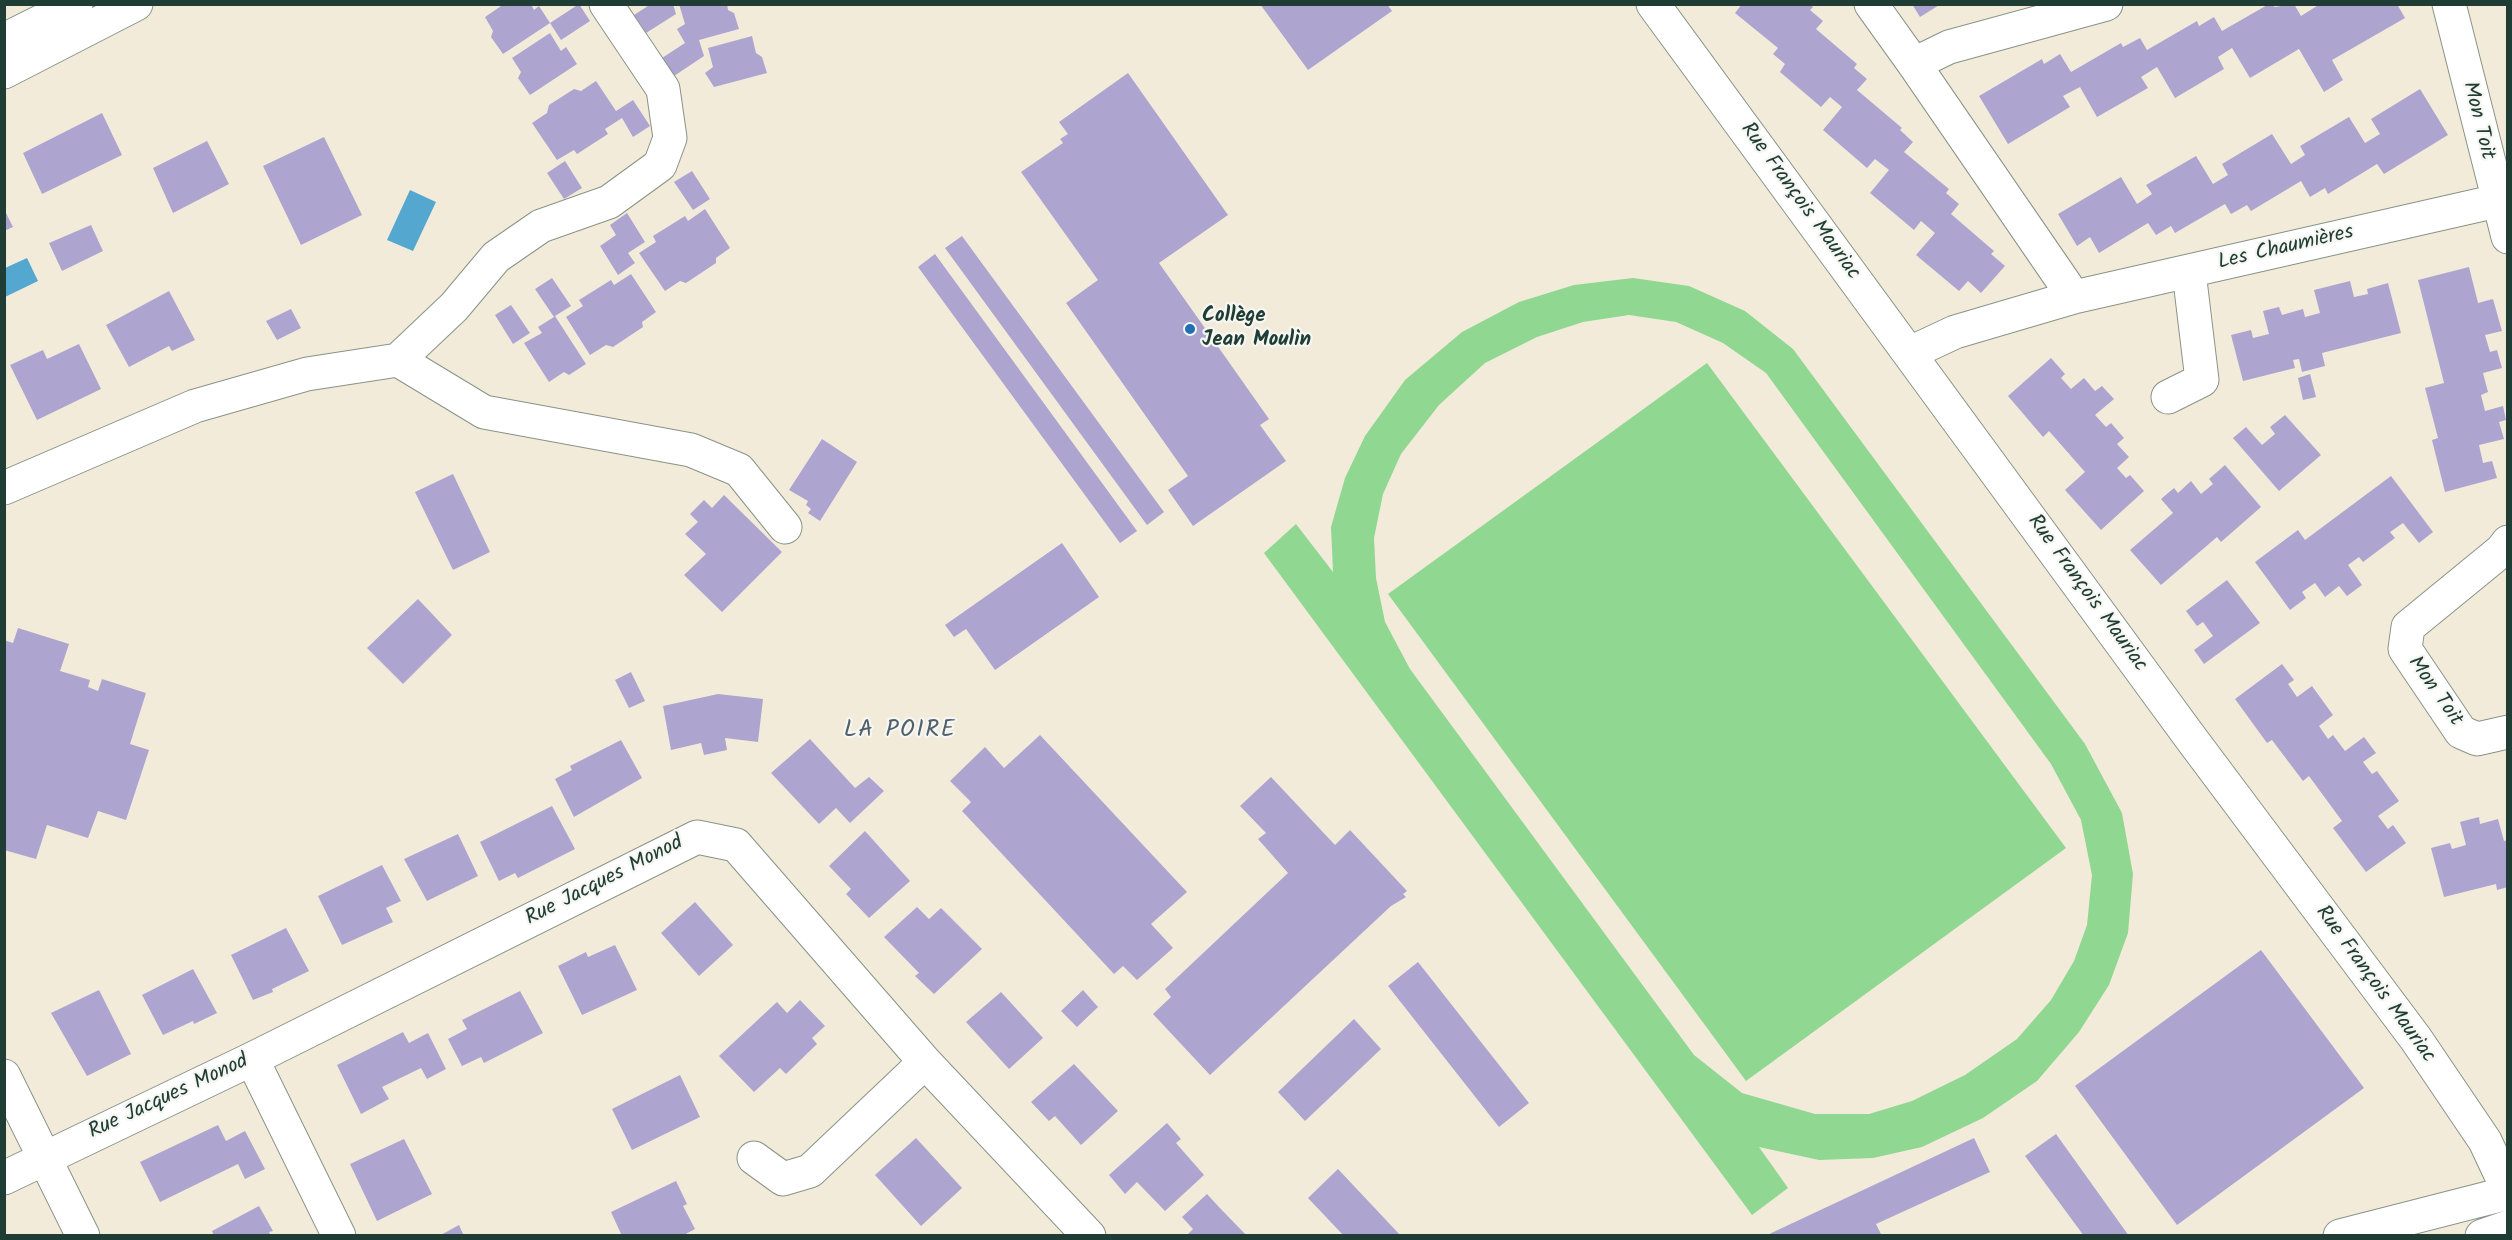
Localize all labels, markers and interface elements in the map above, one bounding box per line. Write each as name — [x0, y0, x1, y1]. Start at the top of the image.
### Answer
street label: Mon Toit — [2455, 79, 2499, 163]
street label: Rue François Mauriac — [1734, 118, 1864, 286]
street label: Les Chaumières — [2216, 221, 2356, 277]
place label: Collège Jean Moulin — [1202, 304, 1311, 354]
marker: Collège Jean Moulin — [1183, 322, 1197, 336]
street label: Rue François Mauriac — [2021, 510, 2151, 678]
street label: Mon Toit — [2401, 652, 2467, 732]
district label: LA POIRE — [844, 718, 956, 746]
street label: Rue Jacques Monod — [522, 831, 688, 933]
street label: Rue François Mauriac — [2309, 901, 2439, 1069]
street label: Rue Jacques Monod — [85, 1050, 253, 1146]

